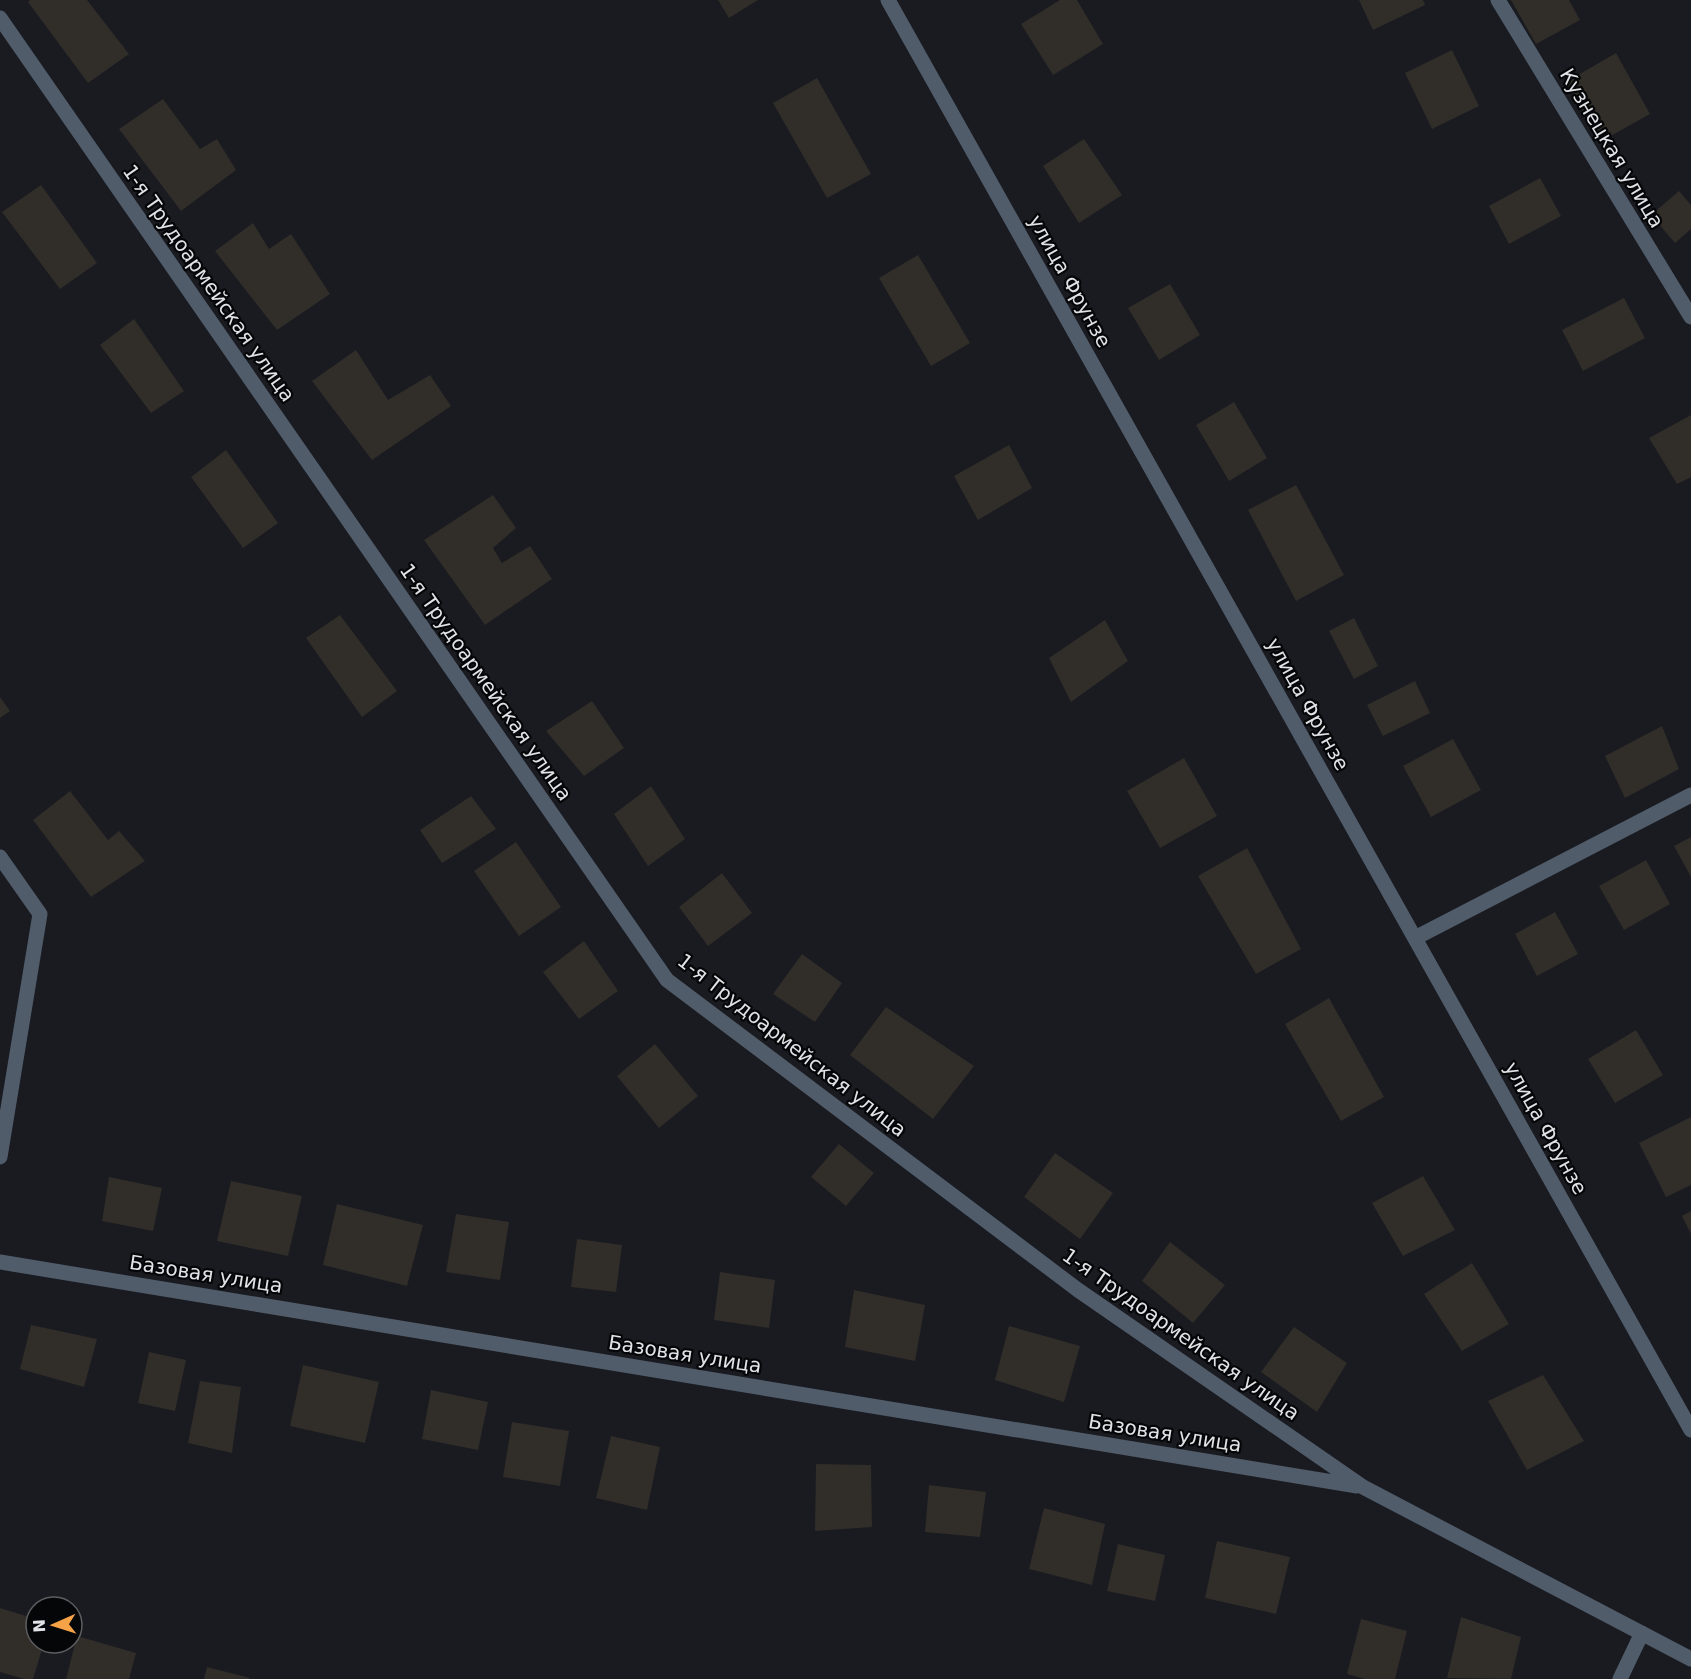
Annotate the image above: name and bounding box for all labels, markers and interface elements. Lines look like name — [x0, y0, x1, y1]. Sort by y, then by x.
street label: Кузнецкая улица — [1555, 64, 1669, 232]
street label: 1-я Трудоармейская улица — [118, 160, 300, 406]
street label: улица Фрунзе — [1024, 211, 1116, 351]
street label: 1-я Трудоармейская улица — [395, 559, 577, 805]
street label: улица Фрунзе — [1262, 634, 1354, 774]
street label: 1-я Трудоармейская улица — [673, 948, 911, 1142]
street label: улица Фрунзе — [1500, 1058, 1592, 1198]
street label: 1-я Трудоармейская улица — [1058, 1243, 1304, 1425]
street label: Базовая улица — [128, 1250, 284, 1298]
street label: Базовая улица — [607, 1330, 763, 1378]
street label: Базовая улица — [1087, 1409, 1243, 1457]
north arrow — [24, 1595, 84, 1655]
text: N — [30, 1619, 49, 1633]

